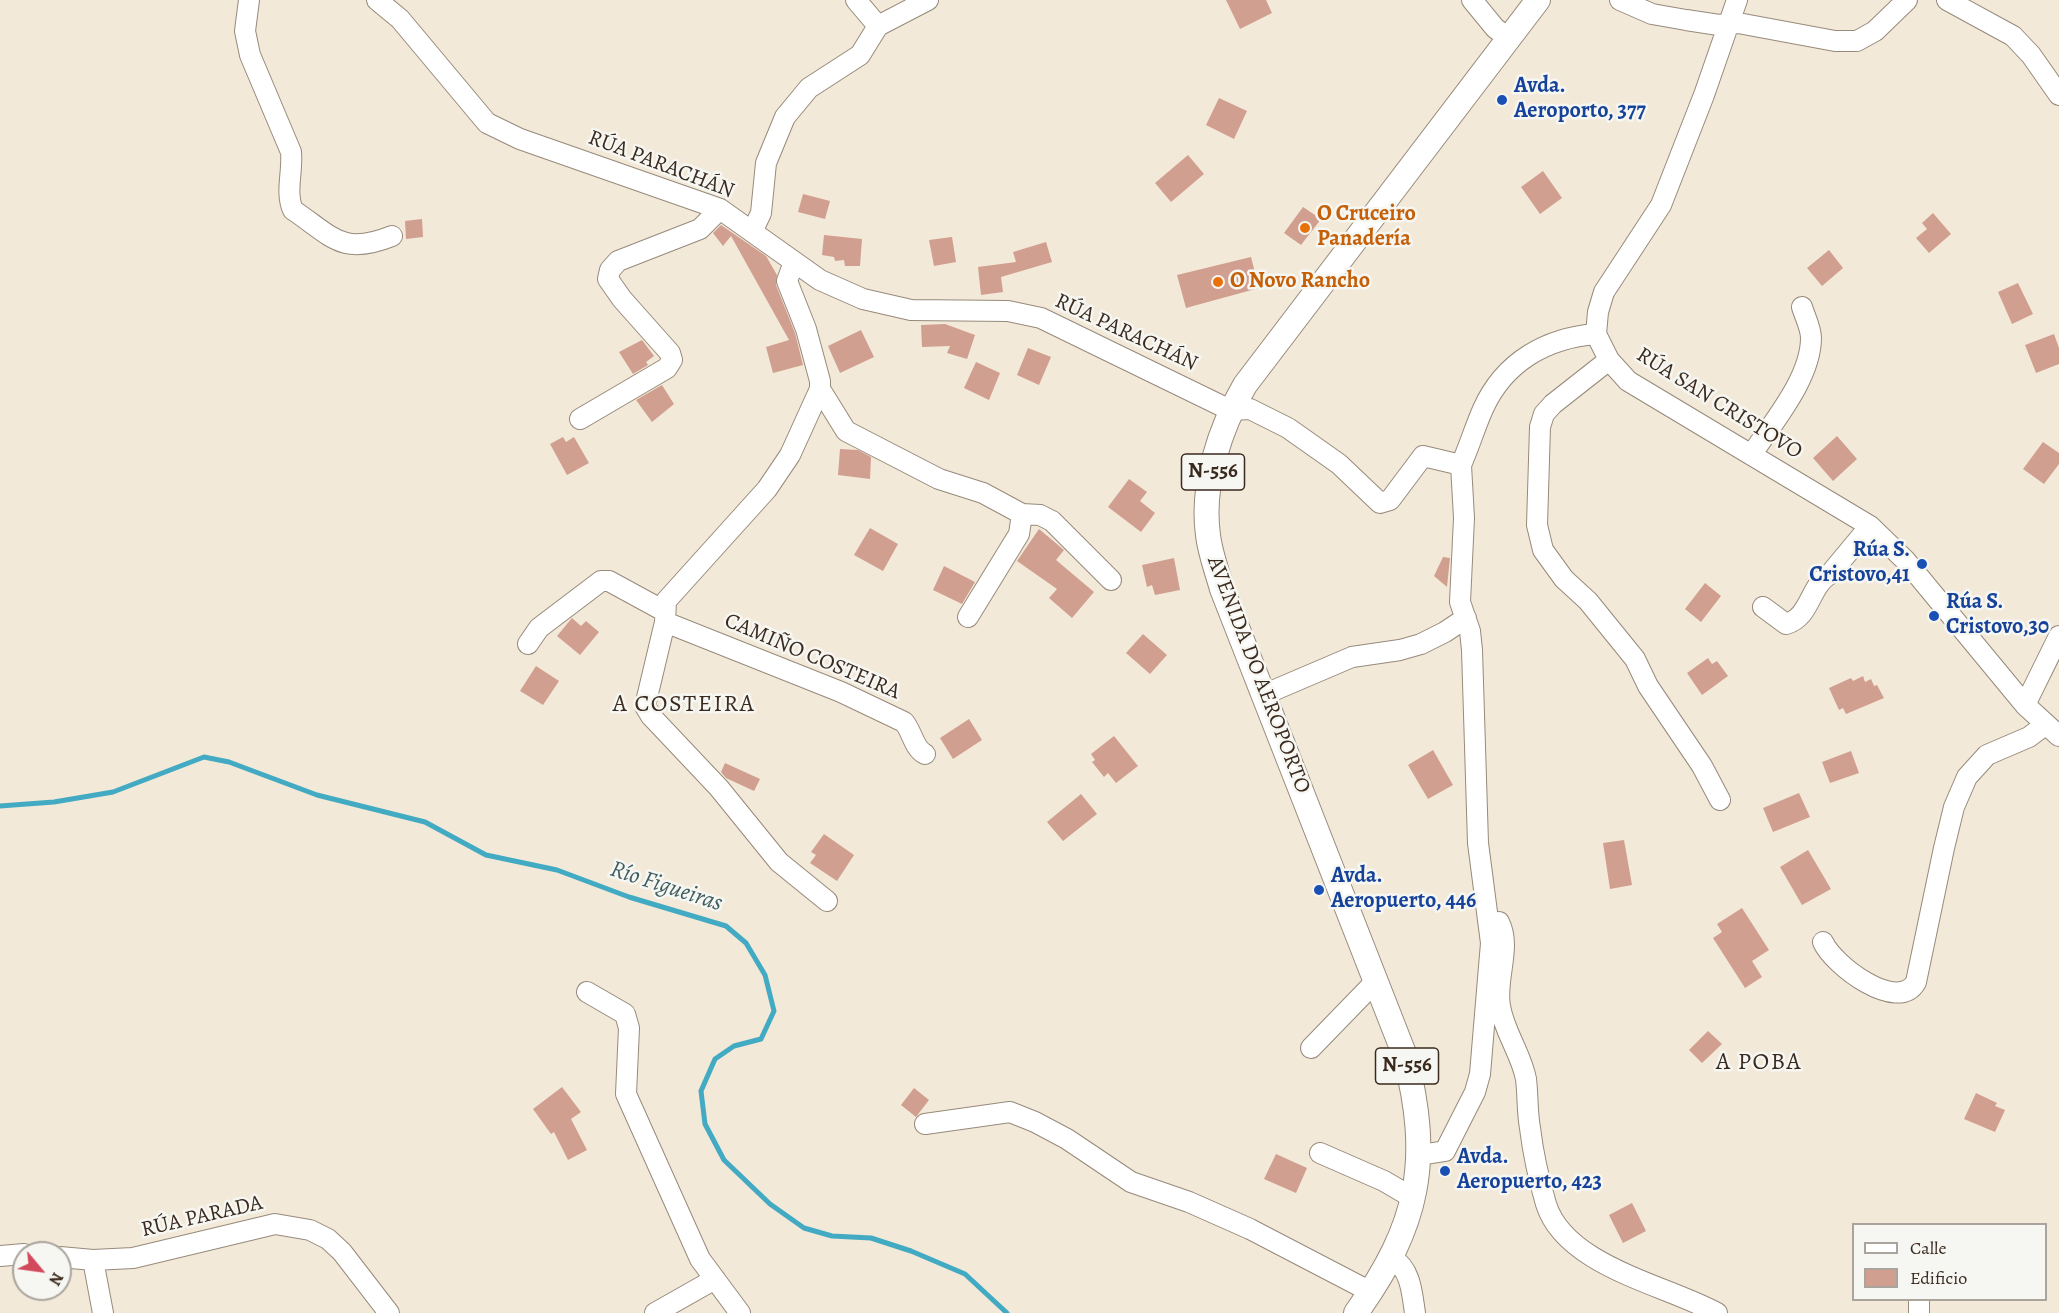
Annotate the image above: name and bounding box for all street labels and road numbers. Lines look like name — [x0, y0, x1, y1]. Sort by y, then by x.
street label: RÚA PARACHÁN — [584, 125, 738, 205]
street label: RÚA PARACHÁN — [1051, 288, 1201, 378]
street label: RÚA SAN CRISTOVO — [1631, 342, 1807, 466]
road number: N-556 — [1182, 454, 1244, 490]
street label: AVENIDA DO AEROPORTO — [1201, 553, 1315, 797]
street label: CAMIÑO COSTEIRA — [720, 608, 904, 706]
road number: N-556 — [1376, 1048, 1438, 1084]
street label: RÚA PARADA — [139, 1190, 265, 1244]

